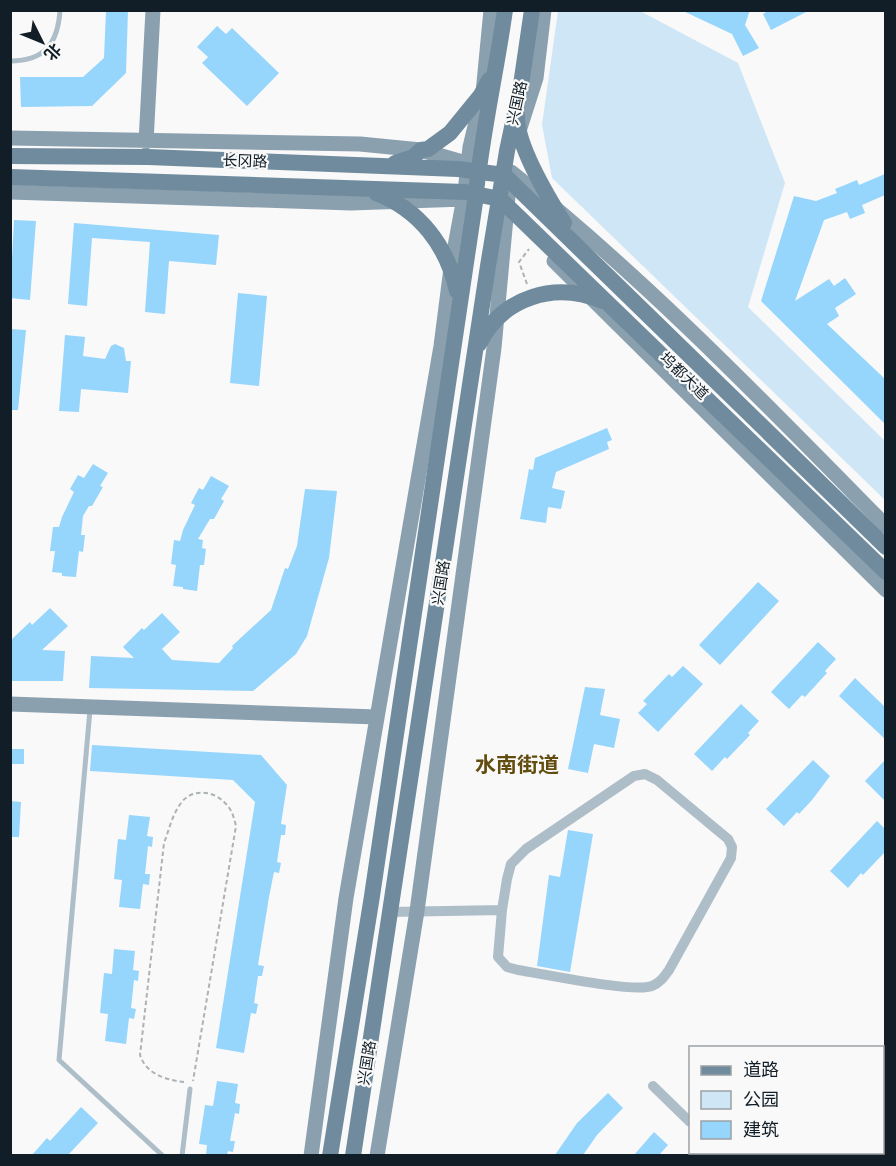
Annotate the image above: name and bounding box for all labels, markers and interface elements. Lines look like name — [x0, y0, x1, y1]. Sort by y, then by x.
north arrow — [12, 12, 72, 72]
text: 北 — [39, 39, 66, 65]
street label: 兴国路 — [503, 79, 531, 127]
street label: 长冈路 — [222, 150, 268, 172]
street label: 坞都大道 — [655, 348, 713, 404]
street label: 兴国路 — [428, 559, 454, 607]
district label: 水南街道 — [475, 751, 559, 779]
street label: 兴国路 — [354, 1039, 380, 1087]
legend — [689, 1046, 884, 1154]
text: 道路 — [743, 1058, 779, 1082]
text: 公园 — [743, 1088, 779, 1112]
text: 建筑 — [743, 1118, 779, 1142]

